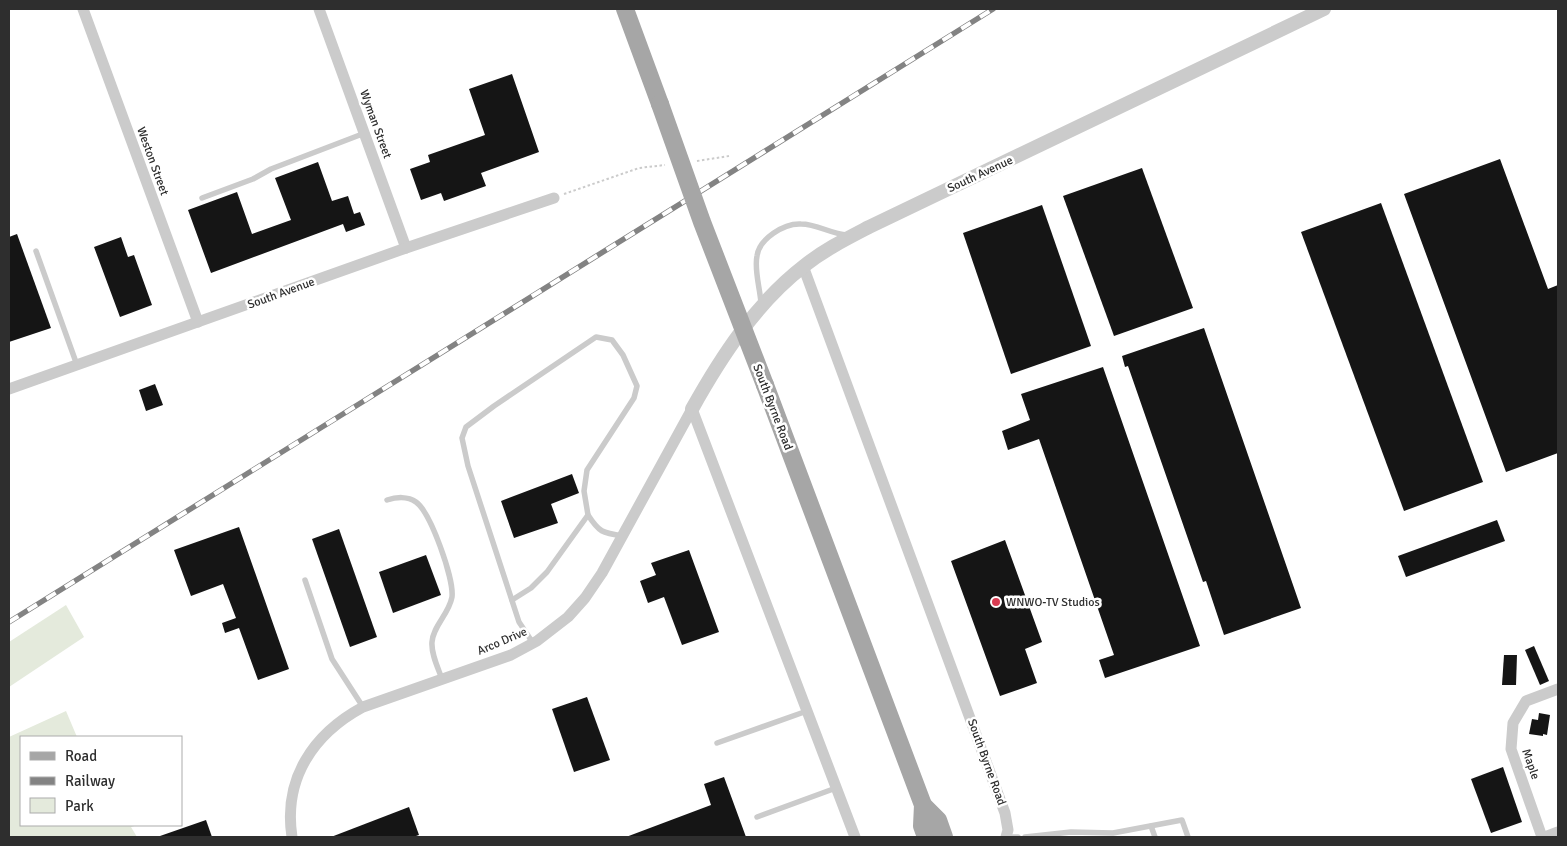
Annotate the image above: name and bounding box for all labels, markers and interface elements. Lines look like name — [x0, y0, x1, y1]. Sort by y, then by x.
street label: Wyman Street — [356, 88, 395, 161]
street label: Weston Street — [133, 125, 172, 197]
street label: South Avenue — [945, 153, 1015, 196]
street label: South Avenue — [246, 274, 317, 313]
street label: South Byrne Road — [749, 362, 796, 452]
place label: WNWO-TV Studios — [1006, 595, 1100, 610]
marker: WNWO-TV Studios — [990, 596, 1002, 608]
street label: Arco Drive — [475, 624, 529, 659]
street label: South Byrne Road — [964, 717, 1009, 807]
legend — [20, 736, 182, 826]
text: Road — [65, 747, 97, 765]
street label: Maple — [1518, 747, 1543, 782]
text: Railway — [65, 772, 115, 790]
text: Park — [65, 797, 94, 815]

